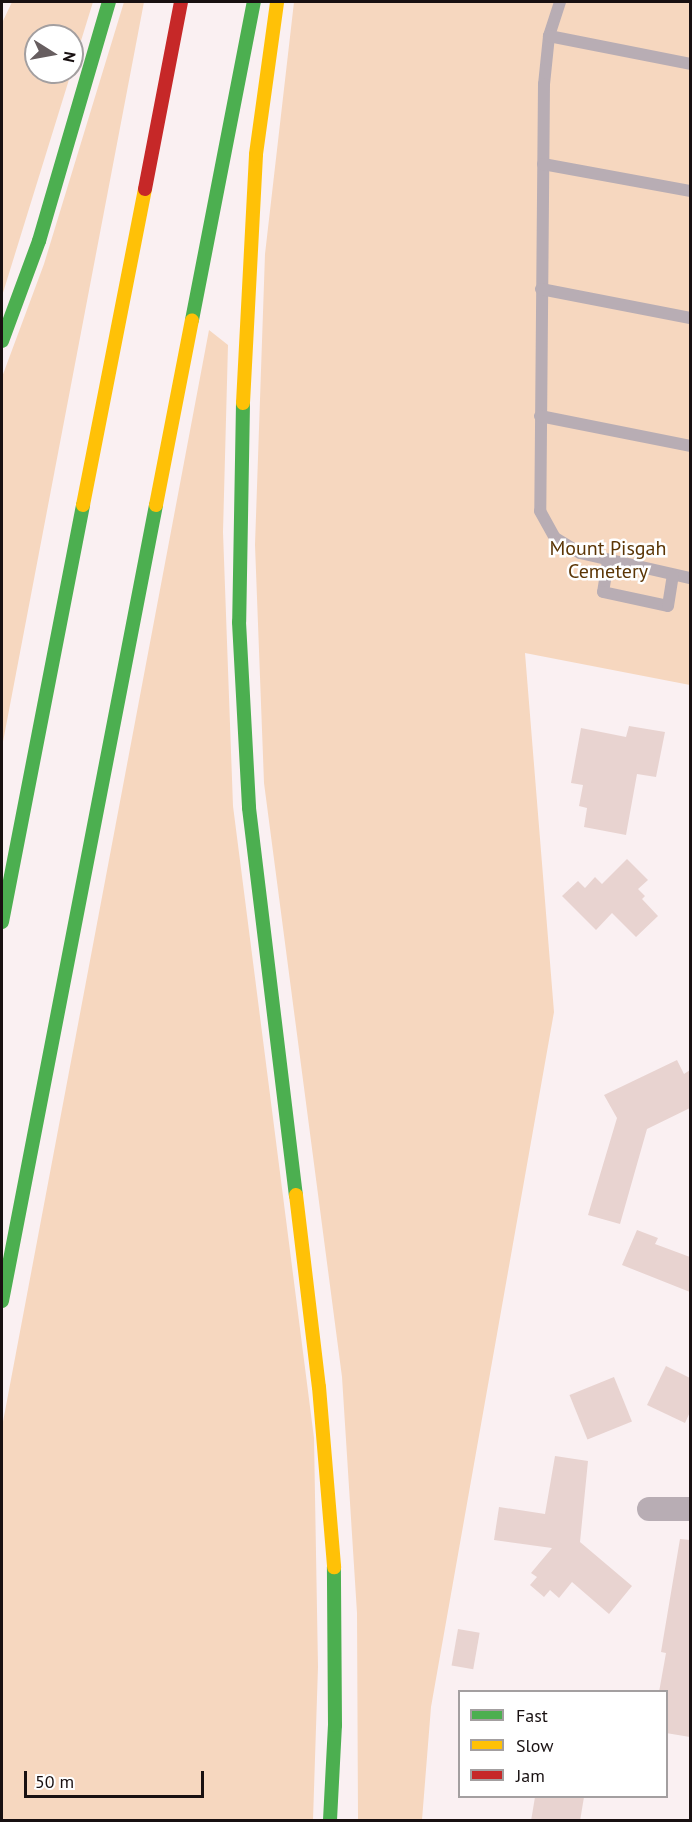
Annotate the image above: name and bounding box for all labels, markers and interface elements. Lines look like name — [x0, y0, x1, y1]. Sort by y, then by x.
north arrow — [24, 24, 84, 84]
text: N — [59, 50, 81, 64]
park label: Mount Pisgah Cemetery — [550, 537, 666, 584]
legend — [458, 1690, 668, 1798]
text: Fast — [516, 1704, 548, 1727]
text: Slow — [516, 1734, 554, 1757]
scale bar — [27, 1759, 207, 1797]
text: Jam — [516, 1764, 545, 1787]
text: 50 m — [35, 1770, 74, 1793]

